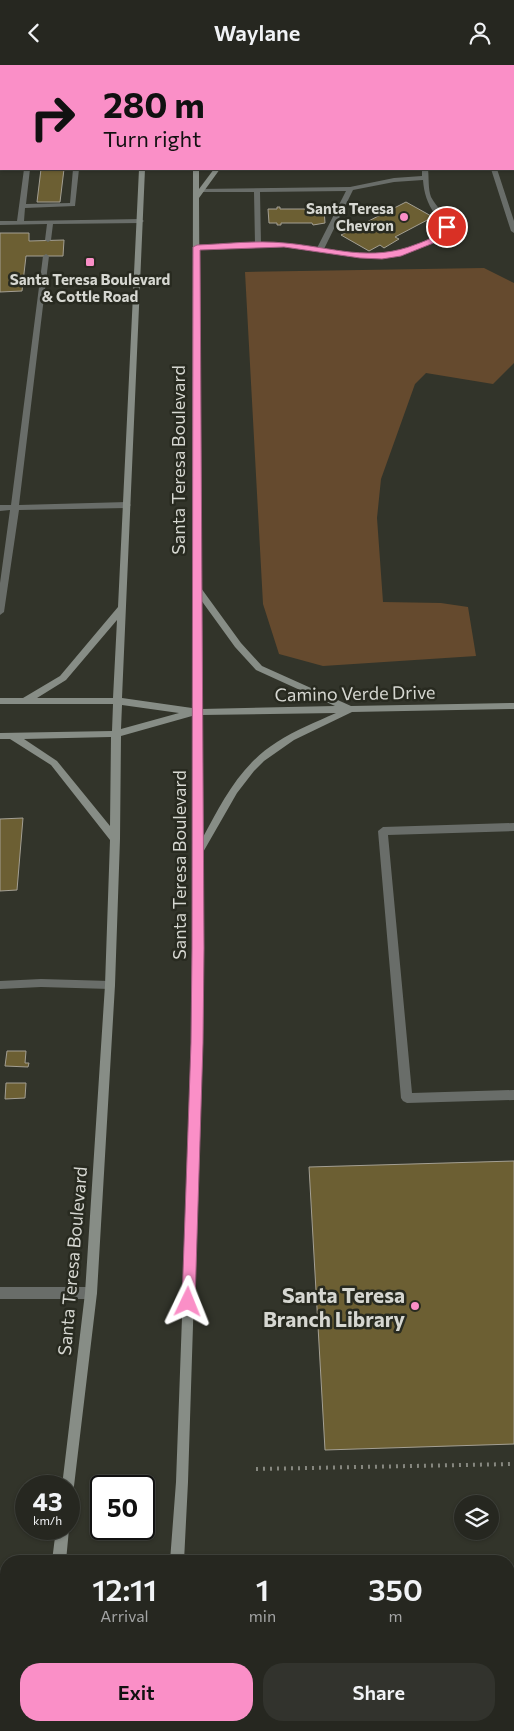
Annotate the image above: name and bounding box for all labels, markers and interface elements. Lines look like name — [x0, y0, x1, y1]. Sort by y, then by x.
icon: back — [20, 19, 48, 47]
text: Waylane — [214, 19, 300, 46]
icon: person — [466, 19, 494, 47]
text: 280 m — [103, 82, 205, 125]
icon: right — [20, 85, 85, 150]
text: Turn right — [103, 125, 201, 152]
place label: Santa Teresa Chevron — [306, 199, 394, 234]
pin — [426, 206, 468, 248]
marker: Santa Teresa Chevron — [398, 211, 410, 223]
icon: arrive — [433, 213, 461, 241]
marker: Santa Teresa Boulevard & Cottle Road — [84, 256, 96, 268]
place label: Santa Teresa Boulevard & Cottle Road — [10, 270, 170, 305]
street label: Santa Teresa Boulevard — [167, 365, 189, 555]
street label: Camino Verde Drive — [274, 681, 436, 705]
street label: Santa Teresa Boulevard — [168, 770, 190, 960]
street label: Santa Teresa Boulevard — [53, 1166, 91, 1356]
position arrow — [161, 1275, 213, 1327]
place label: Santa Teresa Branch Library — [263, 1282, 405, 1331]
marker: Santa Teresa Branch Library — [409, 1300, 421, 1312]
speed limit sign: 50 — [90, 1475, 155, 1540]
text: 43 — [33, 1486, 62, 1516]
map controls — [454, 1495, 499, 1540]
button: layers — [454, 1495, 499, 1540]
text: km/h — [33, 1513, 62, 1527]
text: 12:11 — [92, 1570, 157, 1607]
text: 1 — [256, 1570, 269, 1607]
text: 350 — [368, 1570, 423, 1607]
text: Arrival — [100, 1606, 149, 1625]
text: min — [249, 1606, 276, 1625]
text: m — [389, 1606, 403, 1625]
button: Exit — [20, 1663, 253, 1721]
button: Share — [263, 1663, 495, 1721]

